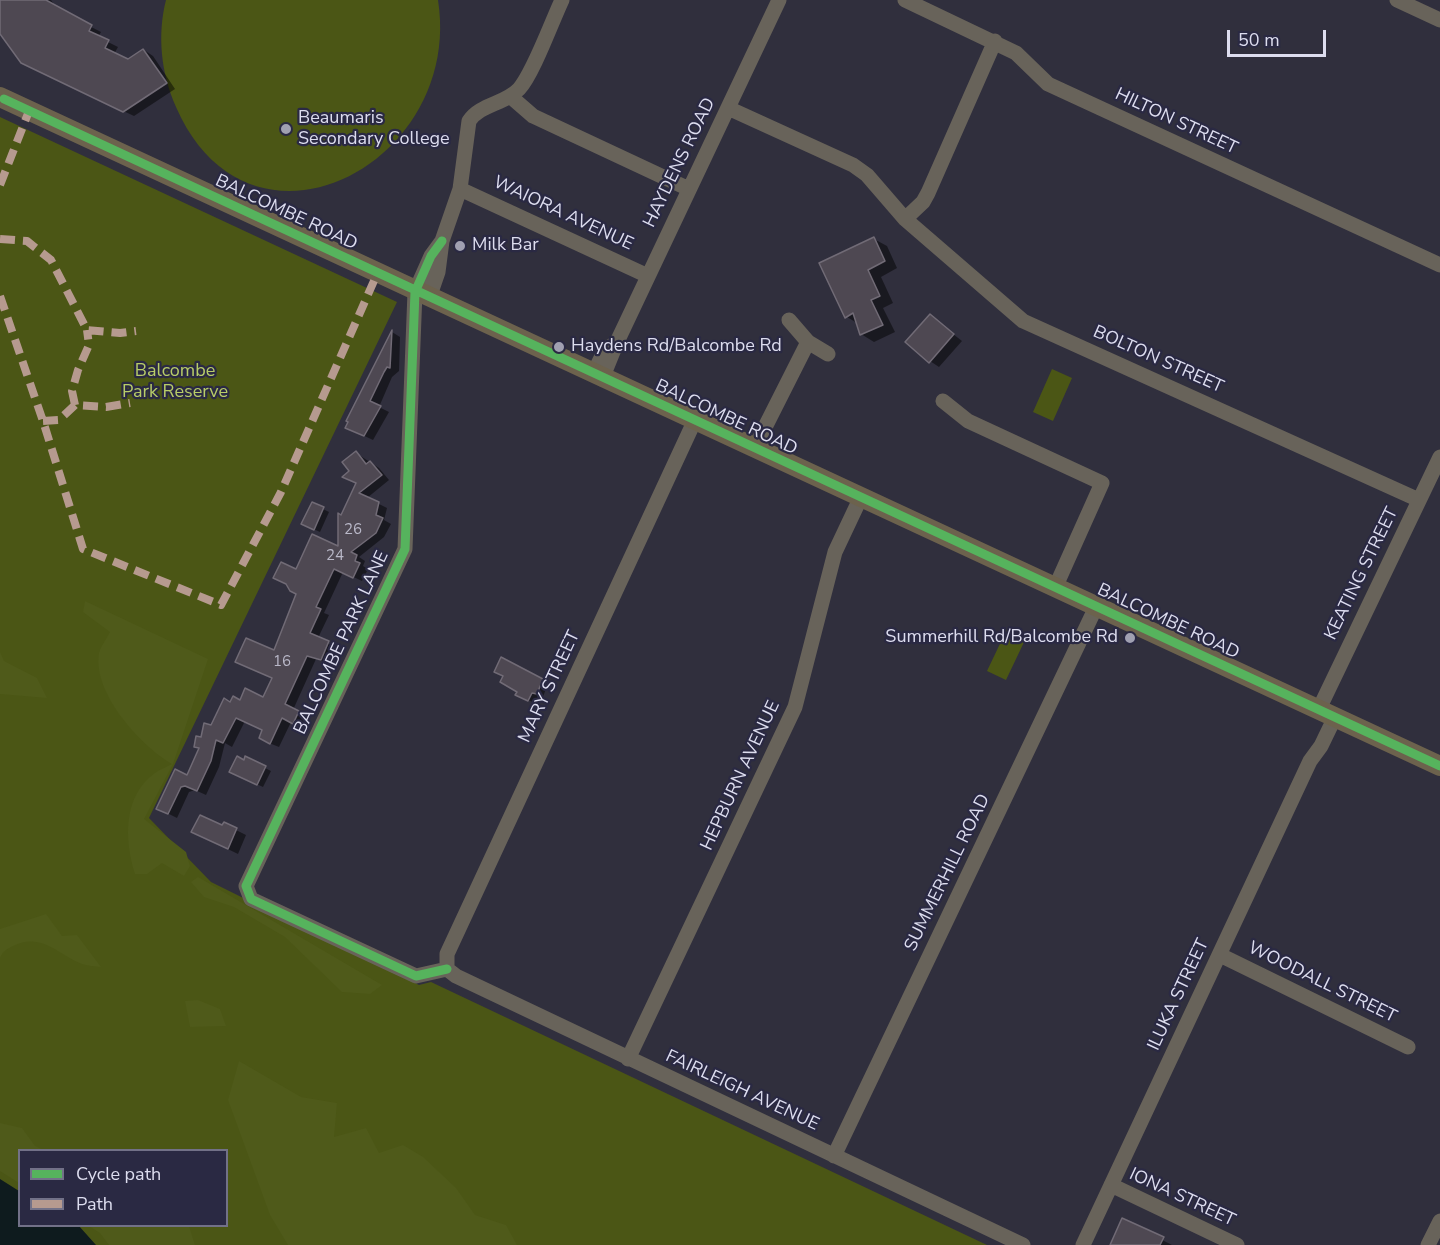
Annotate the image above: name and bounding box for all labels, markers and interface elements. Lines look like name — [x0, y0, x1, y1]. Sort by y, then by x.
scale bar — [1230, 18, 1329, 56]
text: 50 m — [1238, 28, 1280, 52]
street label: HILTON STREET — [1111, 84, 1241, 160]
street label: HAYDENS ROAD — [639, 95, 721, 231]
place label: Beaumaris Secondary College — [298, 108, 450, 150]
marker: Beaumaris Secondary College — [279, 122, 293, 136]
street label: BALCOMBE ROAD — [211, 171, 361, 255]
street label: WAIORA AVENUE — [490, 172, 636, 256]
place label: Milk Bar — [472, 235, 539, 257]
marker: Milk Bar — [453, 239, 467, 253]
street label: BOLTON STREET — [1089, 322, 1227, 398]
place label: Haydens Rd/Balcombe Rd — [571, 336, 782, 358]
marker: Haydens Rd/Balcombe Rd — [552, 340, 566, 354]
park label: Balcombe Park Reserve — [122, 361, 228, 404]
street label: BALCOMBE ROAD — [651, 376, 801, 460]
street label: KEATING STREET — [1321, 504, 1403, 644]
house number: 26 — [344, 521, 362, 539]
house number: 24 — [326, 547, 344, 565]
street label: BALCOMBE PARK LANE — [290, 548, 394, 738]
street label: BALCOMBE ROAD — [1093, 580, 1243, 664]
place label: Summerhill Rd/Balcombe Rd — [885, 627, 1118, 649]
street label: MARY STREET — [515, 628, 585, 746]
marker: Summerhill Rd/Balcombe Rd — [1123, 631, 1137, 645]
house number: 16 — [273, 653, 291, 671]
street label: HEPBURN AVENUE — [697, 698, 785, 854]
street label: SUMMERHILL ROAD — [901, 791, 995, 955]
street label: ILUKA STREET — [1144, 936, 1214, 1054]
street label: WOODALL STREET — [1244, 938, 1400, 1028]
street label: FAIRLEIGH AVENUE — [662, 1046, 822, 1136]
legend — [18, 1149, 228, 1227]
text: Cycle path — [76, 1162, 161, 1186]
street label: IONA STREET — [1125, 1164, 1239, 1232]
text: Path — [76, 1192, 113, 1216]

